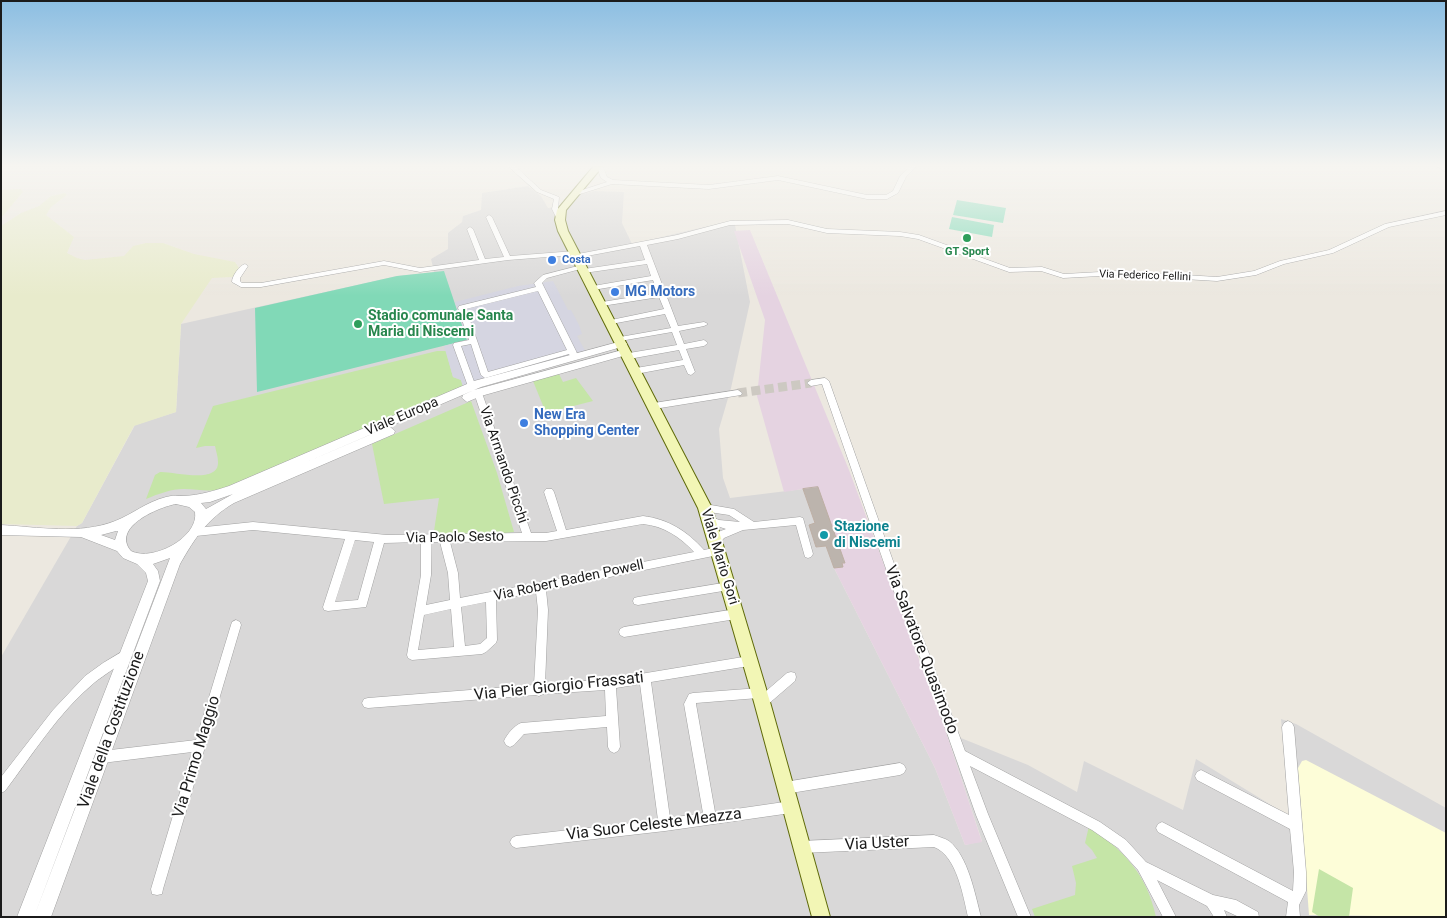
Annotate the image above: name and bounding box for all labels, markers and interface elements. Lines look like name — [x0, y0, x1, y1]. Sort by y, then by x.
marker: GT Sport — [961, 232, 973, 244]
place label: GT Sport — [945, 245, 989, 259]
place label: Costa — [562, 253, 591, 267]
marker: Costa — [546, 254, 558, 266]
street label: Via Federico Fellini — [1099, 268, 1191, 284]
place label: MG Motors — [625, 284, 695, 300]
marker: MG Motors — [609, 286, 621, 298]
place label: Stadio comunale Santa Maria di Niscemi — [368, 308, 513, 341]
marker: Stadio comunale Santa Maria di Niscemi — [352, 318, 364, 330]
street label: Viale Europa — [363, 394, 441, 440]
street label: Via Armando Picchi — [475, 404, 531, 526]
place label: New Era Shopping Center — [534, 407, 639, 440]
marker: New Era Shopping Center — [518, 417, 530, 429]
street label: Viale Mario Gori — [696, 507, 742, 607]
place label: Stazione di Niscemi — [834, 519, 901, 552]
street label: Via Paolo Sesto — [406, 529, 504, 547]
marker: Stazione di Niscemi — [818, 529, 830, 541]
street label: Via Robert Baden Powell — [493, 557, 645, 605]
street label: Via Salvatore Quasimodo — [880, 563, 962, 737]
street label: Viale della Costituzione — [75, 649, 149, 811]
street label: Via Pier Giorgio Frassati — [473, 669, 645, 705]
street label: Via Primo Maggio — [169, 693, 225, 821]
street label: Via Suor Celeste Meazza — [565, 805, 743, 845]
street label: Via Uster — [844, 833, 910, 855]

